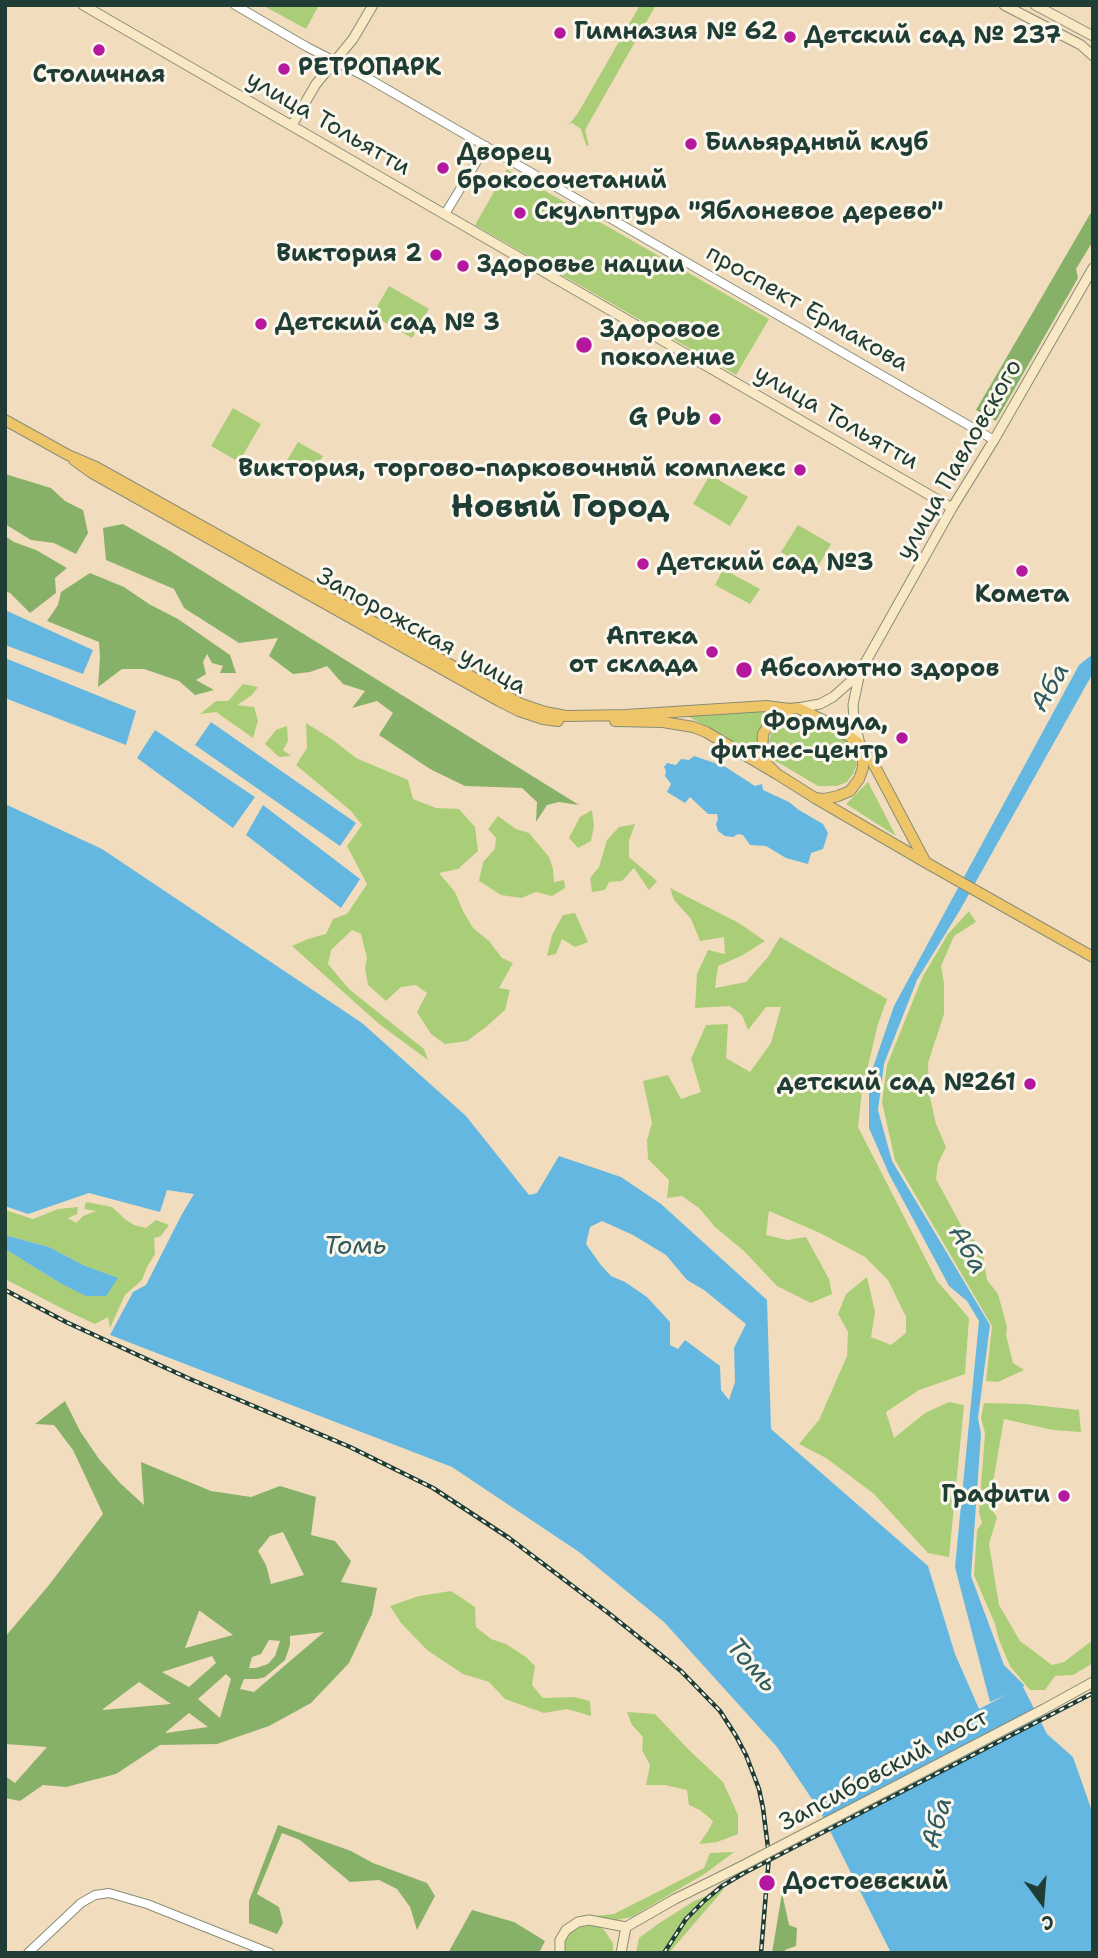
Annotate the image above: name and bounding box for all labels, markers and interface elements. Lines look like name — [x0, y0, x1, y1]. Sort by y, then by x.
place label: Гимназия № 62 — [574, 19, 778, 47]
place label: Детский сад № 237 — [804, 23, 1061, 51]
marker: Гимназия № 62 — [552, 25, 568, 41]
marker: Детский сад № 237 — [782, 29, 798, 45]
marker: Столичная — [91, 42, 107, 58]
place label: РЕТРОПАРК — [298, 55, 441, 83]
marker: РЕТРОПАРК — [276, 61, 292, 77]
place label: Столичная — [33, 62, 165, 90]
street label: улица Тольятти — [241, 65, 415, 183]
place label: Бильярдный клуб — [705, 130, 928, 158]
marker: Бильярдный клуб — [683, 136, 699, 152]
place label: Дворец брокосочетаний — [457, 140, 667, 196]
marker: Дворец брокосочетаний — [435, 160, 451, 176]
place label: Скульптура "Яблоневое дерево" — [534, 199, 943, 227]
marker: Скульптура "Яблоневое дерево" — [512, 205, 528, 221]
street label: проспект Ермакова — [700, 239, 914, 379]
place label: Виктория 2 — [276, 241, 422, 269]
marker: Виктория 2 — [428, 247, 444, 263]
place label: Здоровье нации — [477, 252, 685, 280]
marker: Здоровье нации — [455, 258, 471, 274]
place label: Детский сад № 3 — [275, 310, 500, 338]
marker: Детский сад № 3 — [253, 316, 269, 332]
place label: Здоровое поколение — [600, 317, 736, 373]
marker: Здоровое поколение — [574, 335, 594, 355]
street label: улица Павловского — [891, 355, 1029, 565]
street label: улица Тольятти — [749, 359, 923, 477]
place label: G Pub — [629, 405, 701, 433]
marker: G Pub — [707, 411, 723, 427]
place label: Виктория, торгово-парковочный комплекс — [238, 456, 786, 484]
marker: Виктория, торгово-парковочный комплекс — [792, 462, 808, 478]
district label: Новый Город — [451, 490, 669, 528]
place label: Детский сад №3 — [657, 550, 874, 578]
marker: Детский сад №3 — [635, 556, 651, 572]
street label: Запорожская улица — [311, 562, 531, 702]
marker: Комета — [1014, 563, 1030, 579]
place label: Комета — [975, 582, 1069, 610]
place label: Аптека от склада — [569, 624, 698, 680]
marker: Аптека от склада — [704, 644, 720, 660]
place label: Абсолютно здоров — [760, 656, 999, 684]
water label: Аба — [1025, 658, 1077, 718]
marker: Абсолютно здоров — [734, 660, 754, 680]
place label: Формула, фитнес-центр — [711, 710, 888, 766]
marker: Формула, фитнес-центр — [894, 730, 910, 746]
place label: детский сад №261 — [777, 1070, 1016, 1098]
marker: детский сад №261 — [1022, 1076, 1038, 1092]
water label: Аба — [941, 1220, 993, 1280]
water label: Томь — [324, 1231, 386, 1263]
place label: Графити — [941, 1482, 1050, 1510]
marker: Графити — [1056, 1488, 1072, 1504]
water label: Томь — [719, 1632, 783, 1700]
street label: Запсибовский мост — [775, 1704, 993, 1838]
water label: Аба — [916, 1794, 960, 1852]
north arrow — [1007, 1867, 1077, 1937]
place label: Достоевский — [783, 1869, 948, 1897]
marker: Достоевский — [757, 1873, 777, 1893]
text: С — [1039, 1909, 1057, 1936]

